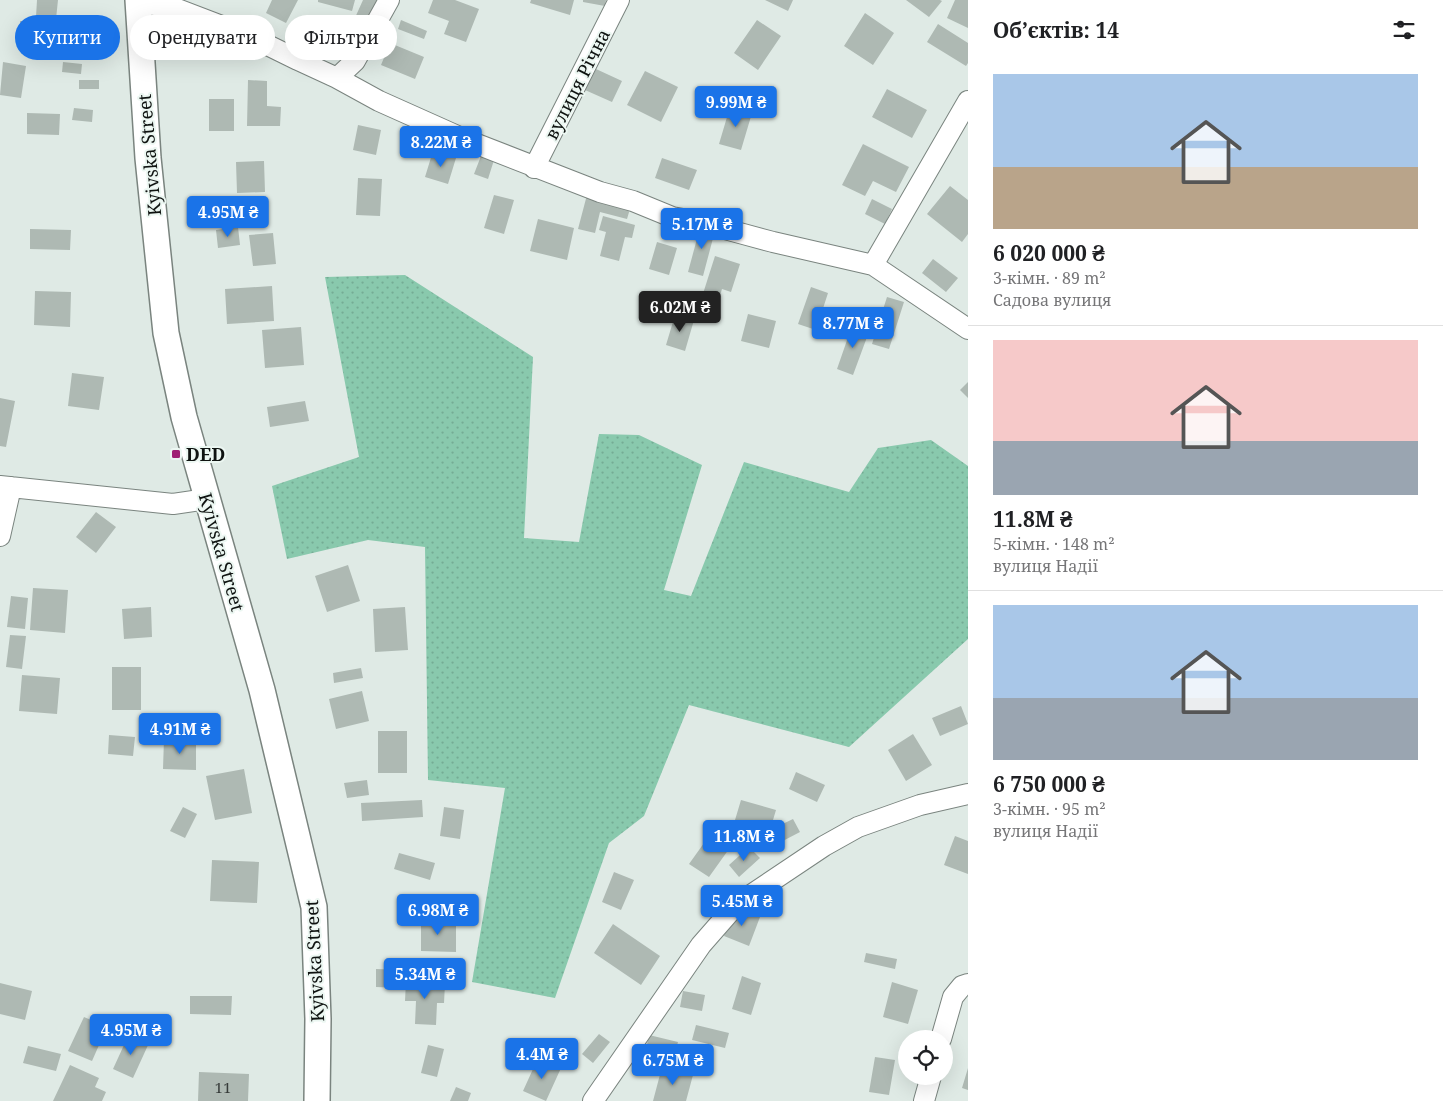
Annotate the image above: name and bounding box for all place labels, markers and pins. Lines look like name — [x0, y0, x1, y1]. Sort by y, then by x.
pin: 9.99M ₴ — [690, 86, 782, 128]
pin: 8.22M ₴ — [395, 126, 487, 168]
pin: 4.95M ₴ — [182, 196, 274, 238]
pin: 5.17M ₴ — [656, 208, 748, 250]
pin: 6.02M ₴ — [634, 290, 726, 333]
pin: 8.77M ₴ — [807, 306, 899, 349]
place label: DED — [186, 442, 225, 466]
marker: DED — [170, 448, 182, 460]
pin: 4.91M ₴ — [134, 712, 226, 755]
pin: 11.8M ₴ — [698, 820, 790, 862]
pin: 5.45M ₴ — [696, 884, 788, 927]
pin: 6.98M ₴ — [392, 894, 484, 936]
pin: 5.34M ₴ — [379, 958, 471, 1000]
pin: 4.95M ₴ — [85, 1014, 177, 1056]
pin: 4.4M ₴ — [501, 1038, 583, 1080]
pin: 6.75M ₴ — [627, 1044, 719, 1086]

